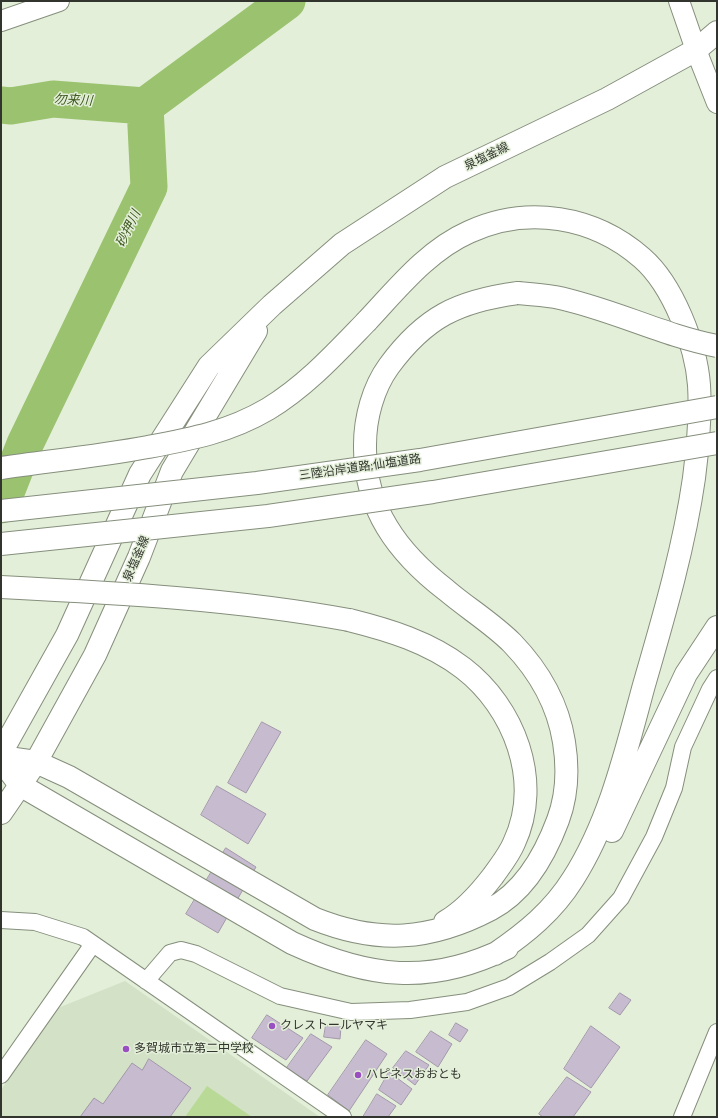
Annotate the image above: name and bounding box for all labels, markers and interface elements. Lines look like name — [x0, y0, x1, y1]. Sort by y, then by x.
water label: 勿来川 — [53, 92, 93, 110]
street label: 泉塩釜線 — [462, 140, 512, 174]
water label: 砂押川 — [113, 208, 145, 250]
street label: 三陸沿岸道路;仙塩道路 — [298, 452, 422, 484]
street label: 泉塩釜線 — [121, 534, 153, 584]
place label: クレストールヤマキ — [280, 1019, 388, 1033]
marker: クレストールヤマキ — [267, 1021, 277, 1031]
place label: 多賀城市立第二中学校 — [134, 1042, 254, 1056]
marker: 多賀城市立第二中学校 — [121, 1044, 131, 1054]
place label: ハピネスおおとも — [366, 1068, 462, 1082]
marker: ハピネスおおとも — [353, 1070, 363, 1080]

